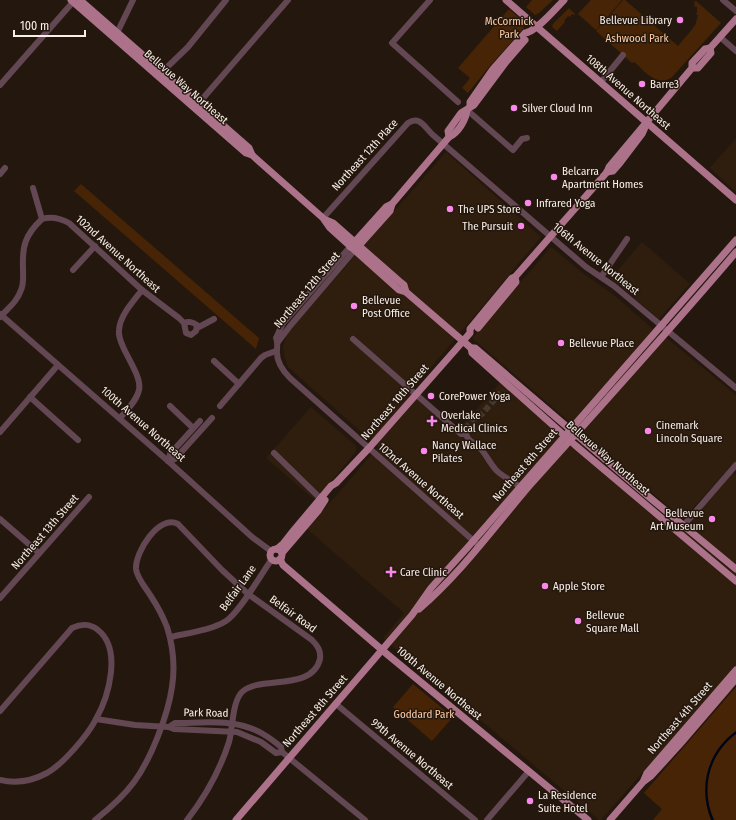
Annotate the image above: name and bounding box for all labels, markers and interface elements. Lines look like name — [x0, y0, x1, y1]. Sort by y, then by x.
scale bar — [14, 12, 85, 38]
place label: Bellevue Library — [600, 14, 672, 27]
park label: McCormick Park — [485, 15, 534, 41]
marker: Bellevue Library — [675, 15, 685, 25]
text: 100 m — [20, 19, 49, 33]
park label: Ashwood Park — [605, 32, 669, 45]
street label: Bellevue Way Northeast — [142, 47, 231, 127]
street label: 108th Avenue Northeast — [583, 52, 673, 133]
place label: Barre3 — [650, 78, 679, 91]
marker: Barre3 — [637, 79, 647, 89]
place label: Silver Cloud Inn — [522, 102, 593, 115]
marker: Silver Cloud Inn — [509, 103, 519, 113]
street label: Northeast 12th Place — [329, 116, 401, 194]
place label: Belcarra Apartment Homes — [562, 165, 644, 191]
marker: Belcarra Apartment Homes — [549, 172, 559, 182]
place label: Infrared Yoga — [536, 197, 595, 210]
marker: Infrared Yoga — [523, 198, 533, 208]
place label: The UPS Store — [458, 203, 521, 216]
marker: The UPS Store — [445, 204, 455, 214]
street label: 102nd Avenue Northeast — [73, 213, 163, 296]
place label: The Pursuit — [462, 220, 513, 233]
street label: 106th Avenue Northeast — [550, 220, 642, 298]
marker: The Pursuit — [516, 221, 526, 231]
street label: Northeast 12th Street — [271, 249, 343, 331]
place label: Bellevue Post Office — [362, 294, 410, 320]
marker: Bellevue Post Office — [349, 301, 359, 311]
place label: Bellevue Place — [569, 337, 634, 350]
marker: Bellevue Place — [556, 338, 566, 348]
street label: Northeast 10th Street — [359, 361, 432, 443]
street label: 100th Avenue Northeast — [98, 384, 188, 465]
place label: CorePower Yoga — [439, 390, 510, 403]
marker: CorePower Yoga — [426, 391, 436, 401]
place label: Overlake Medical Clinics — [441, 409, 508, 435]
marker: Overlake Medical Clinics — [426, 415, 438, 427]
street label: Bellevue Way Northeast — [564, 418, 653, 498]
place label: Cinemark Lincoln Square — [656, 419, 722, 445]
street label: Northeast 8th Street — [490, 426, 560, 504]
marker: Cinemark Lincoln Square — [643, 426, 653, 436]
place label: Nancy Wallace Pilates — [432, 439, 496, 465]
street label: 102nd Avenue Northeast — [375, 440, 467, 522]
marker: Nancy Wallace Pilates — [419, 446, 429, 456]
street label: Northeast 13th Street — [9, 491, 81, 572]
place label: Bellevue Art Museum — [650, 507, 704, 533]
marker: Bellevue Art Museum — [707, 514, 717, 524]
street label: Belfair Lane — [217, 563, 259, 613]
marker: Care Clinic — [385, 566, 397, 578]
place label: Care Clinic — [400, 566, 447, 579]
place label: Apple Store — [553, 580, 605, 593]
marker: Apple Store — [540, 581, 550, 591]
street label: Belfair Road — [267, 593, 319, 635]
place label: Bellevue Square Mall — [586, 609, 639, 635]
marker: Bellevue Square Mall — [573, 616, 583, 626]
street label: 100th Avenue Northeast — [393, 643, 485, 723]
street label: Northeast 8th Street — [280, 672, 350, 750]
street label: Northeast 4th Street — [645, 679, 715, 757]
street label: Park Road — [183, 706, 229, 720]
park label: Goddard Park — [394, 708, 455, 721]
street label: 99th Avenue Northeast — [368, 716, 456, 792]
place label: La Residence Suite Hotel — [538, 789, 597, 815]
marker: La Residence Suite Hotel — [525, 796, 535, 806]

